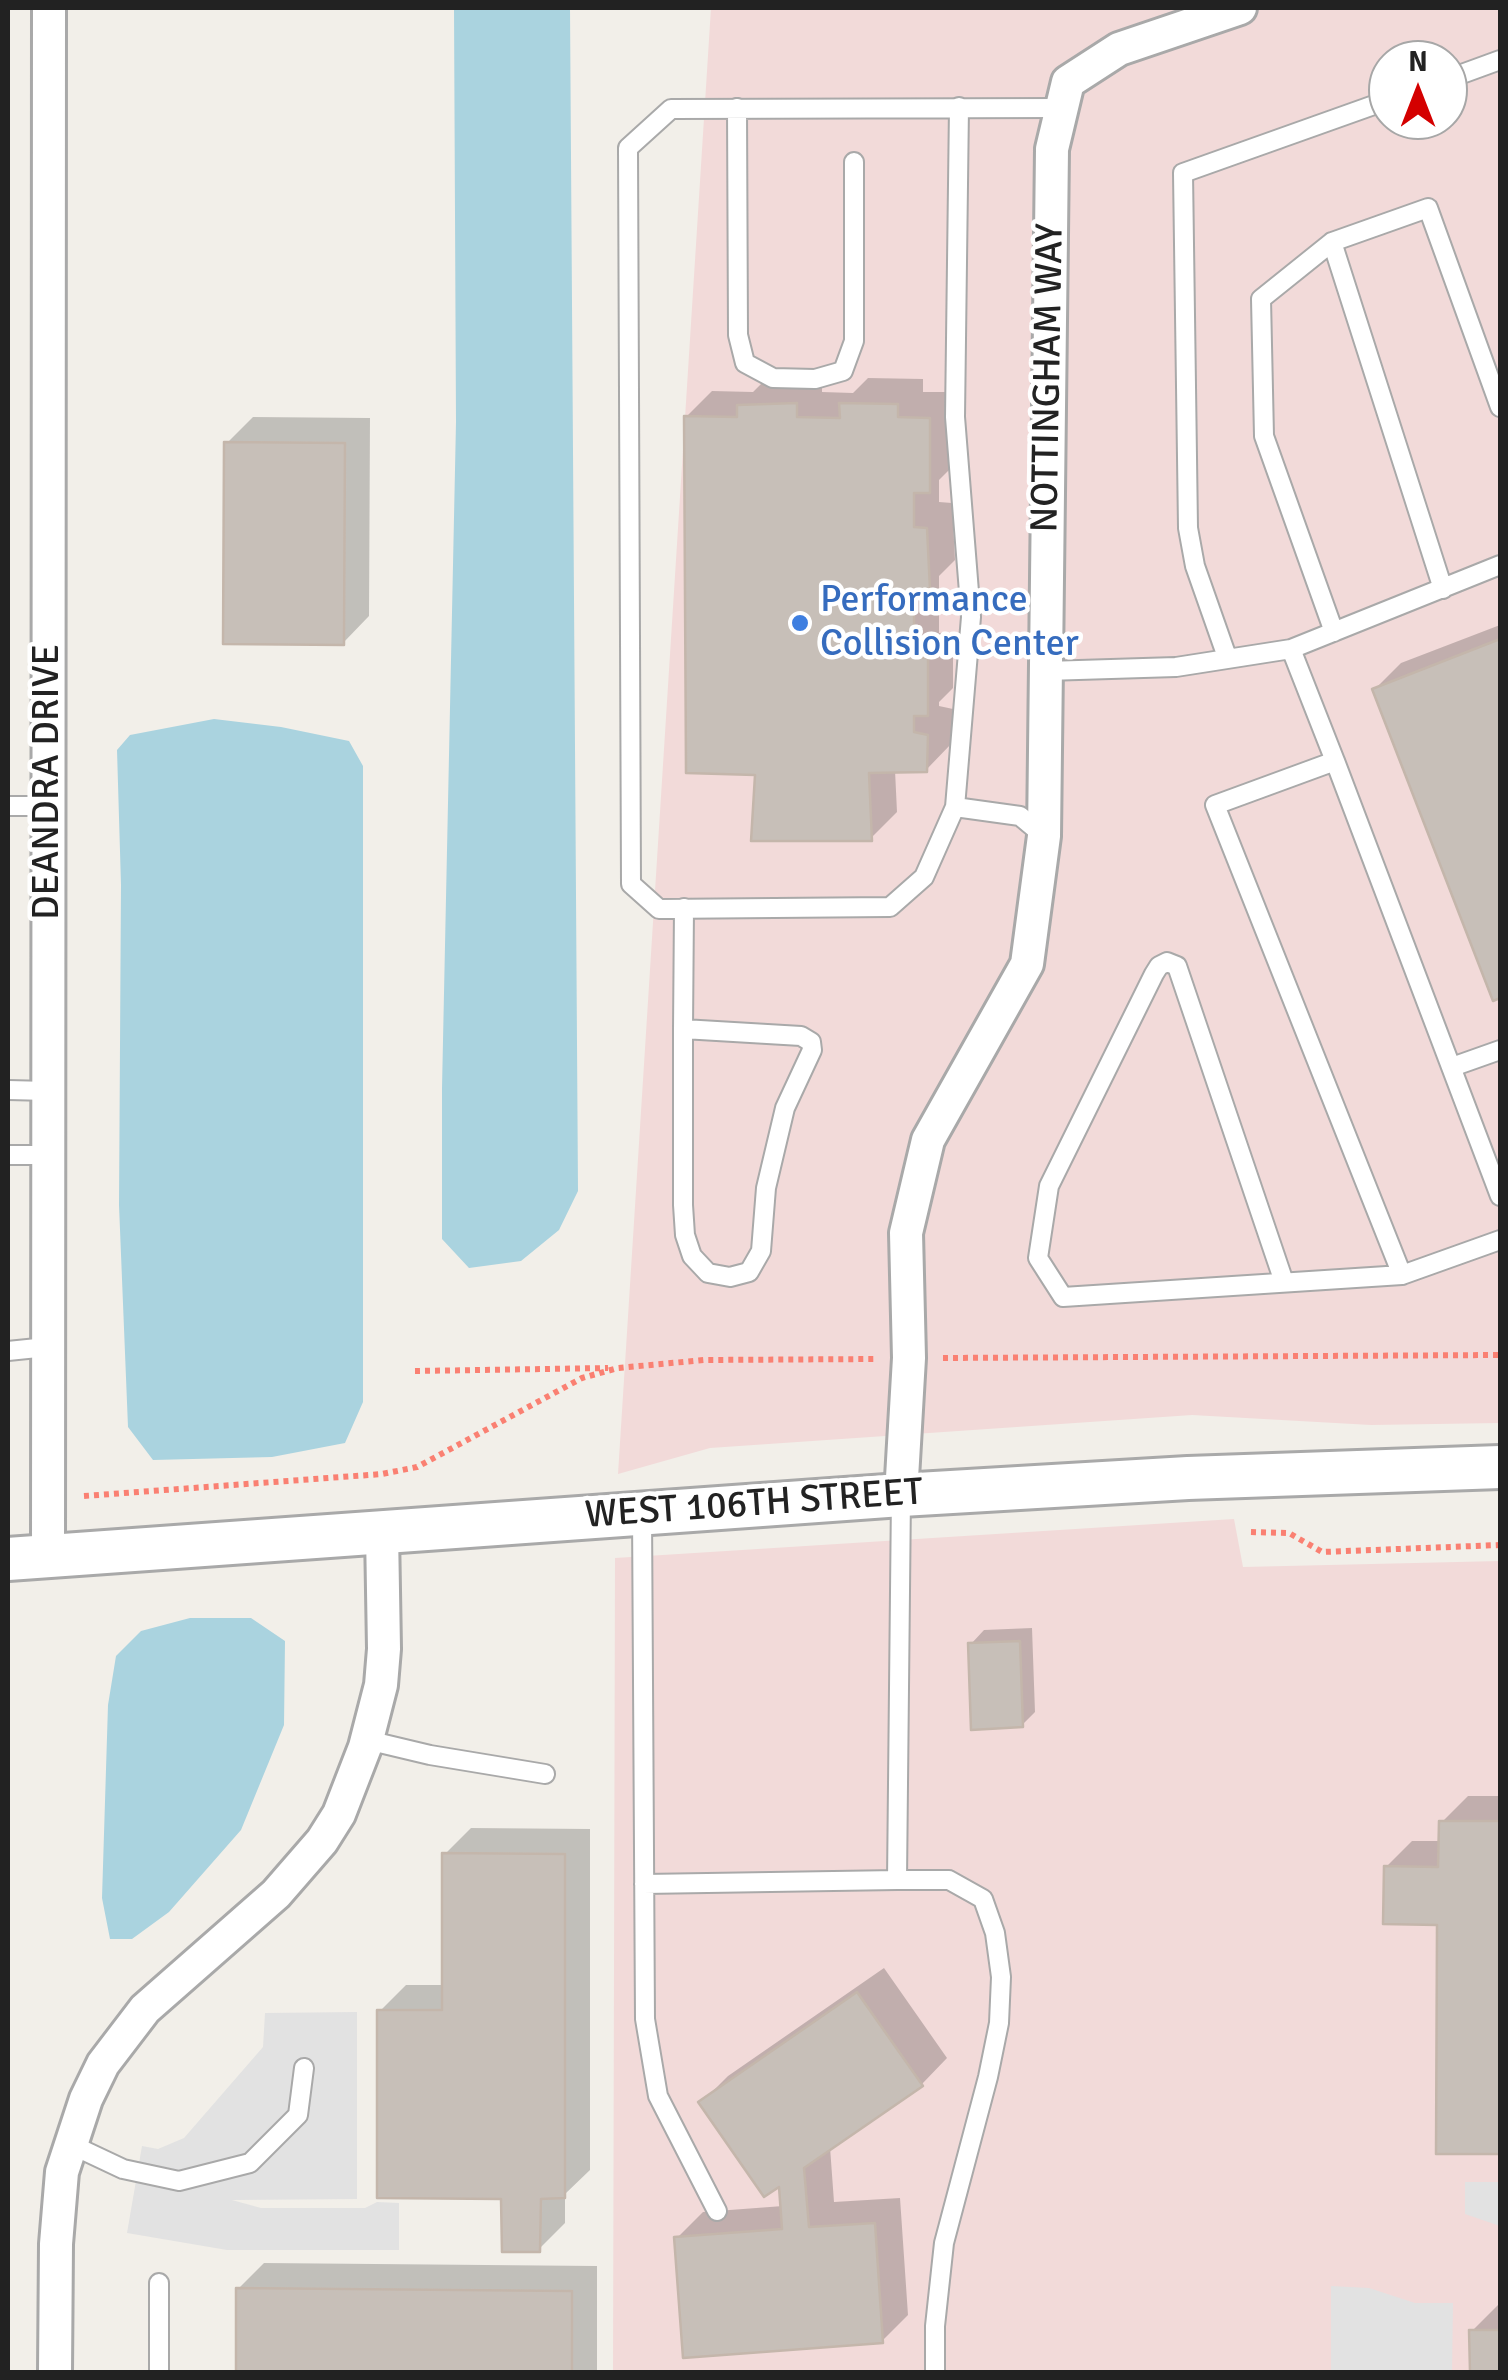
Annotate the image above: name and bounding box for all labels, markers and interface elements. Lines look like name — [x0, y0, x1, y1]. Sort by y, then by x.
north arrow — [1368, 40, 1468, 140]
text: N — [1408, 45, 1428, 79]
street label: NOTTINGHAM WAY — [1024, 223, 1074, 533]
place label: Performance Collision Center — [820, 578, 1079, 668]
marker: Performance Collision Center — [789, 612, 811, 634]
street label: DEANDRA DRIVE — [25, 644, 71, 920]
street label: WEST 106TH STREET — [584, 1470, 924, 1540]

